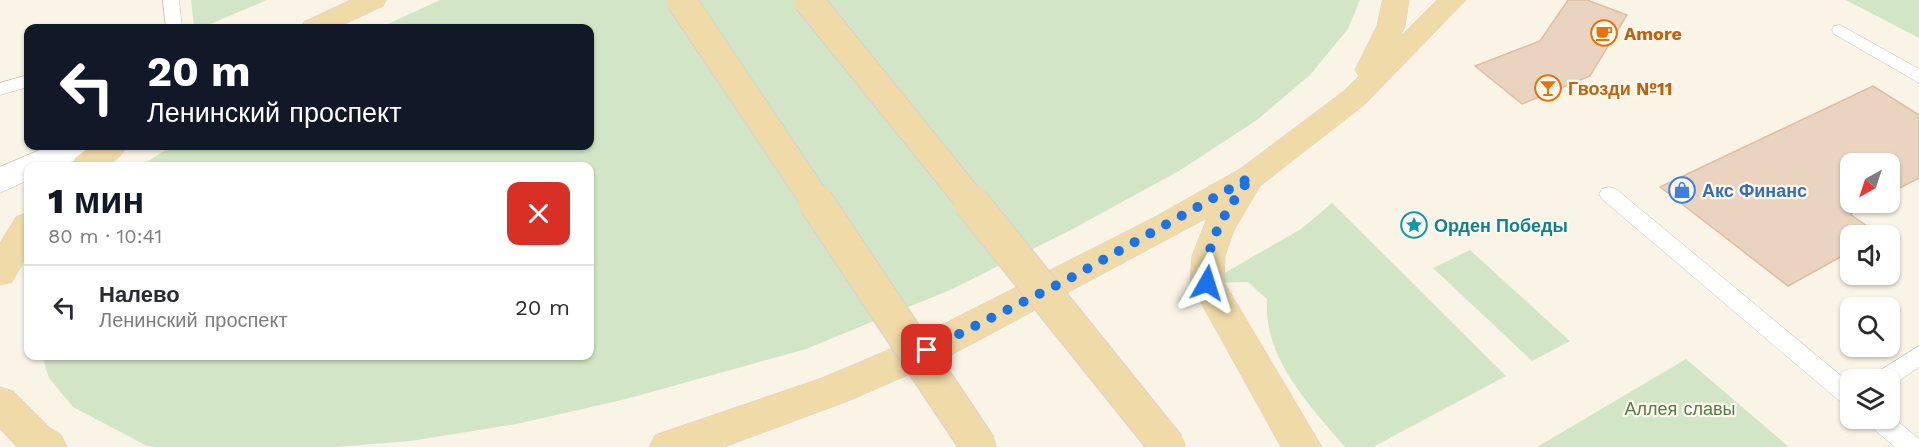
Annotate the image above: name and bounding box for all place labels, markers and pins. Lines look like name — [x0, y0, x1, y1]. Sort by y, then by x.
cafe icon: Amore — [1589, 18, 1619, 48]
place label: Amore — [1624, 23, 1682, 44]
bar icon: Гвозди №11 — [1533, 73, 1563, 103]
place label: Гвозди №11 — [1568, 78, 1672, 99]
shop icon: Акс Финанс — [1667, 175, 1697, 205]
place label: Акс Финанс — [1702, 180, 1807, 201]
place icon: Орден Победы — [1399, 210, 1429, 240]
place label: Орден Победы — [1434, 215, 1568, 236]
pin — [901, 324, 952, 375]

